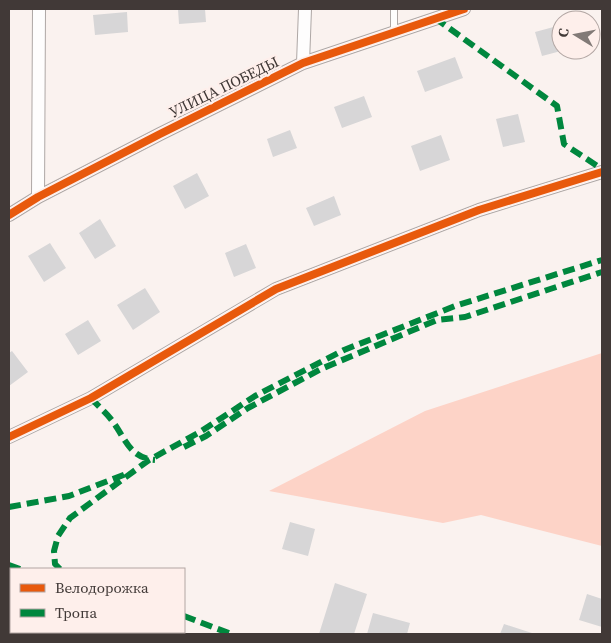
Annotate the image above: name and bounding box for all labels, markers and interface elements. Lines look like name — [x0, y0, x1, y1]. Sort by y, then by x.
north arrow — [551, 10, 601, 60]
text: С — [553, 26, 574, 39]
street label: УЛИЦА ПОБЕДЫ — [165, 51, 282, 122]
legend — [10, 568, 185, 633]
text: Велодорожка — [55, 577, 149, 598]
text: Тропа — [55, 602, 97, 623]

